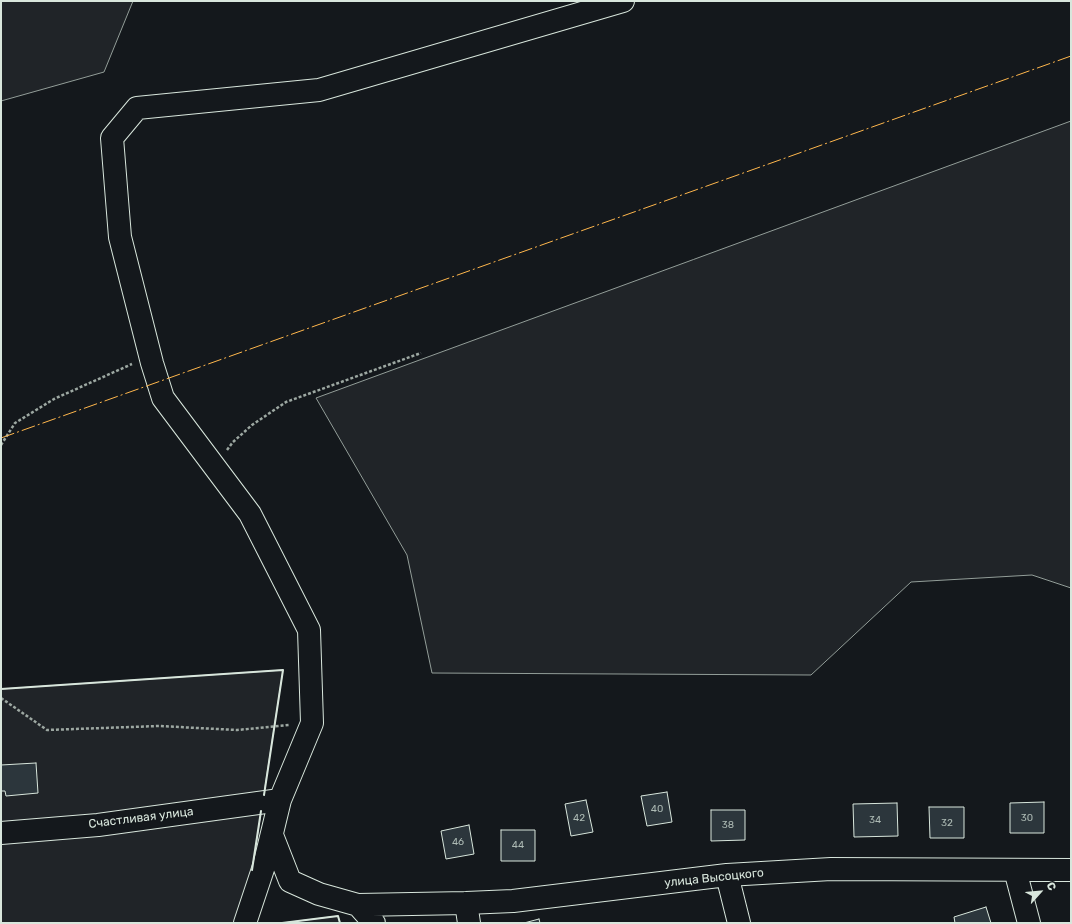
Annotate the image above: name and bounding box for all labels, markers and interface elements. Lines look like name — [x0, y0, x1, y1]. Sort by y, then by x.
house number: 40 — [651, 803, 663, 815]
street label: Счастливая улица — [88, 804, 194, 832]
house number: 42 — [573, 812, 585, 824]
house number: 30 — [1021, 812, 1033, 824]
house number: 34 — [869, 814, 881, 826]
house number: 32 — [941, 817, 953, 829]
house number: 38 — [722, 819, 734, 831]
house number: 46 — [452, 836, 464, 848]
house number: 44 — [512, 839, 524, 851]
street label: улица Высоцкого — [664, 866, 764, 890]
north arrow — [1020, 872, 1060, 912]
text: С — [1044, 880, 1059, 893]

